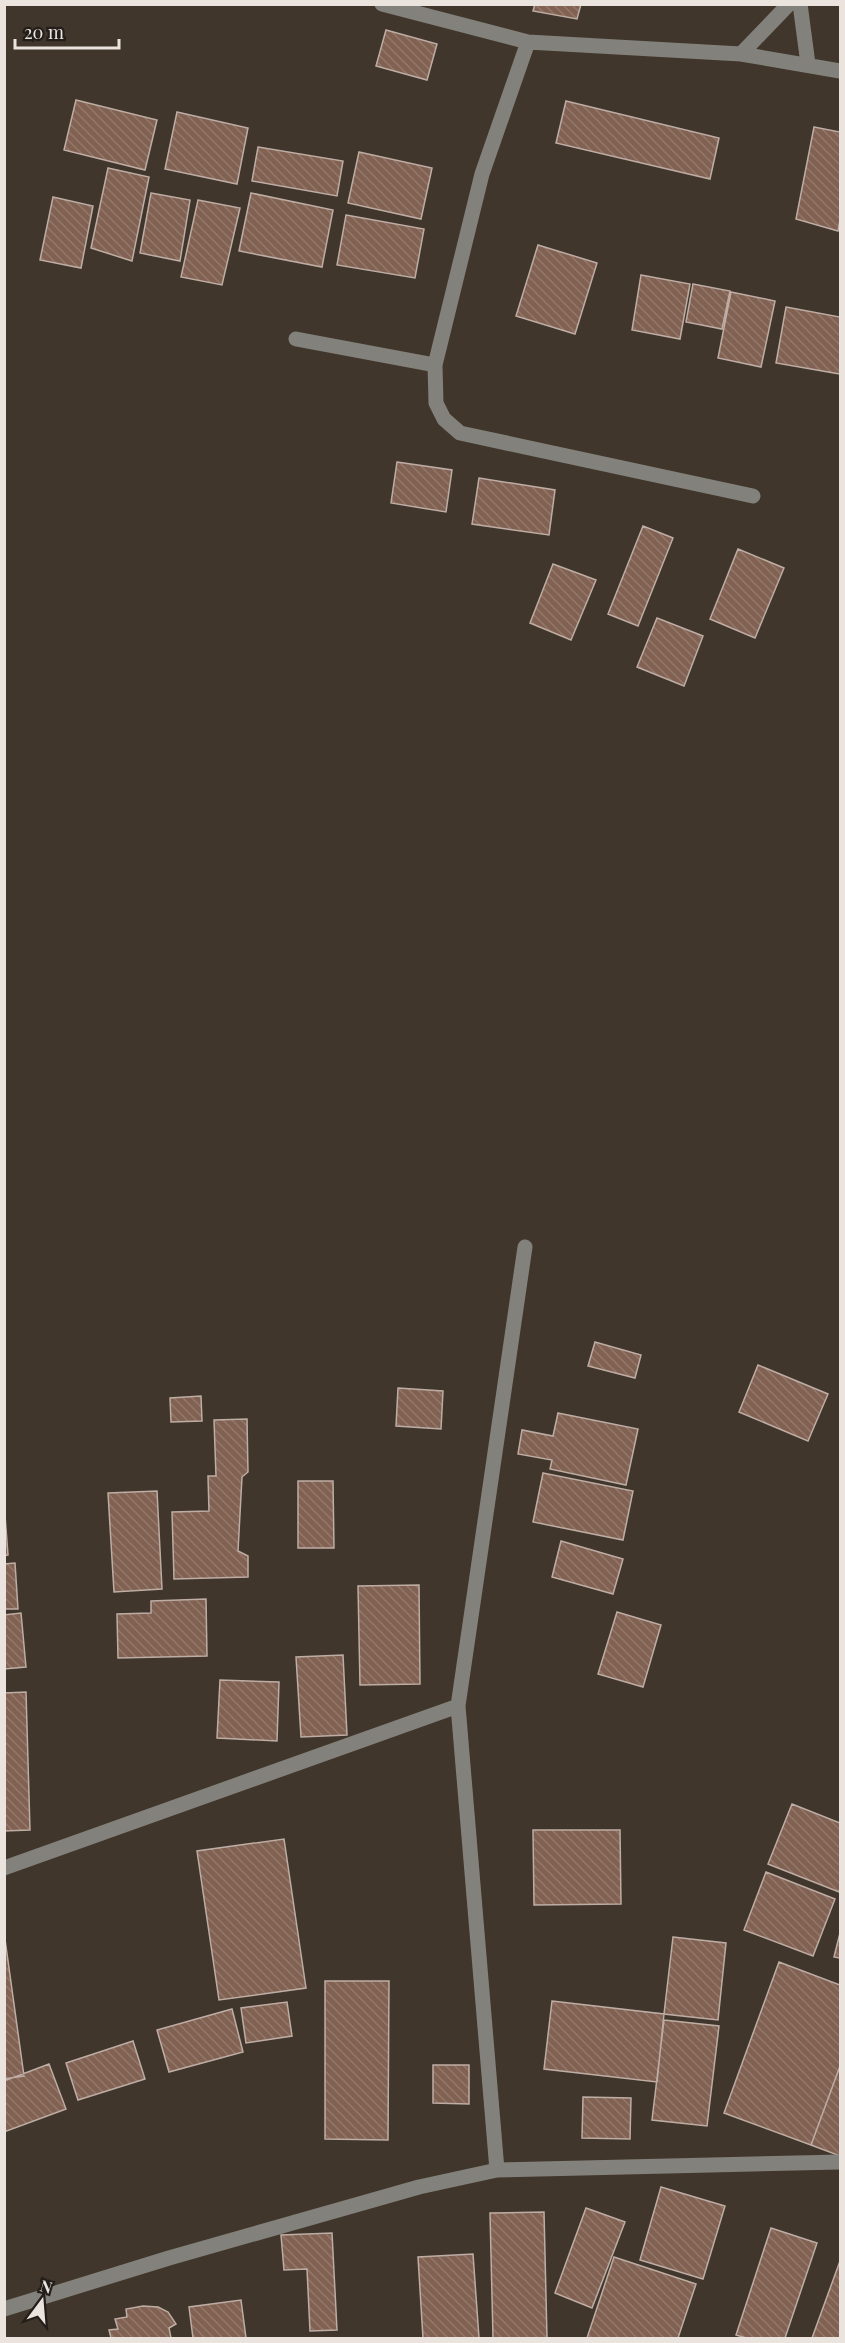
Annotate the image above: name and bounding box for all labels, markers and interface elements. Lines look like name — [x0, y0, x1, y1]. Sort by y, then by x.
scale bar — [15, 12, 118, 50]
text: 20 m — [24, 20, 64, 44]
north arrow — [12, 2271, 72, 2331]
text: N — [38, 2274, 55, 2298]

